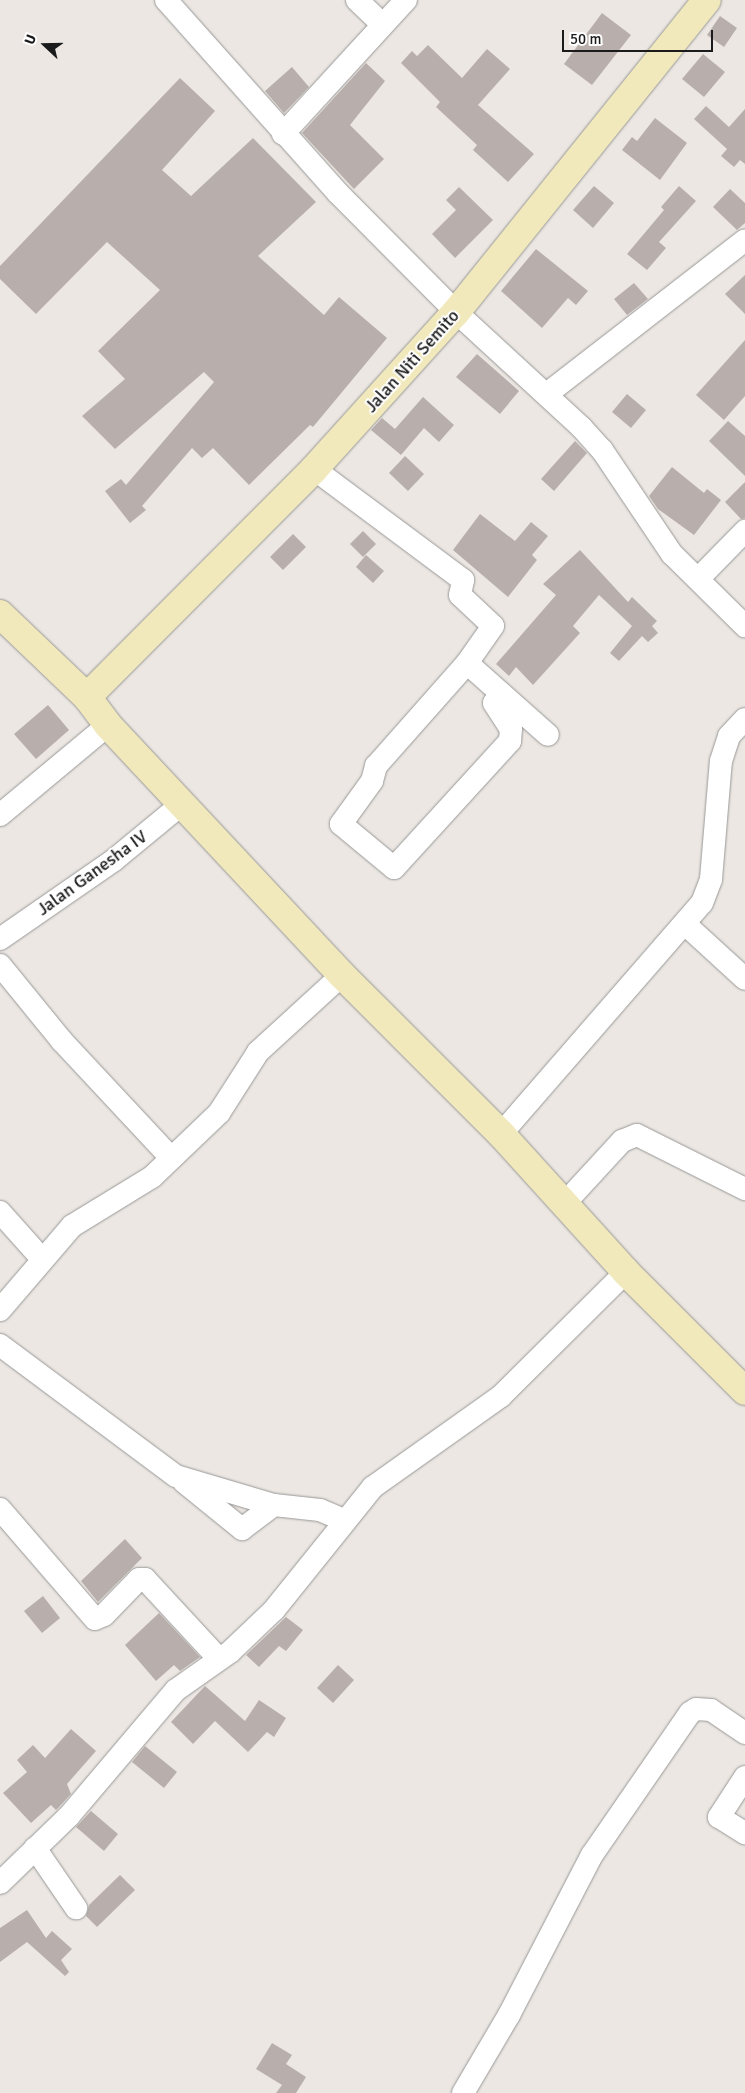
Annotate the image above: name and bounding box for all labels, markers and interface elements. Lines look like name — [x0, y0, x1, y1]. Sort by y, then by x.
north arrow — [20, 20, 70, 70]
scale bar — [565, 20, 716, 52]
text: 50 m — [570, 30, 601, 48]
text: U — [21, 32, 40, 47]
street label: Jalan Niti Semito — [360, 305, 464, 417]
street label: Jalan Ganesha IV — [33, 826, 151, 920]

